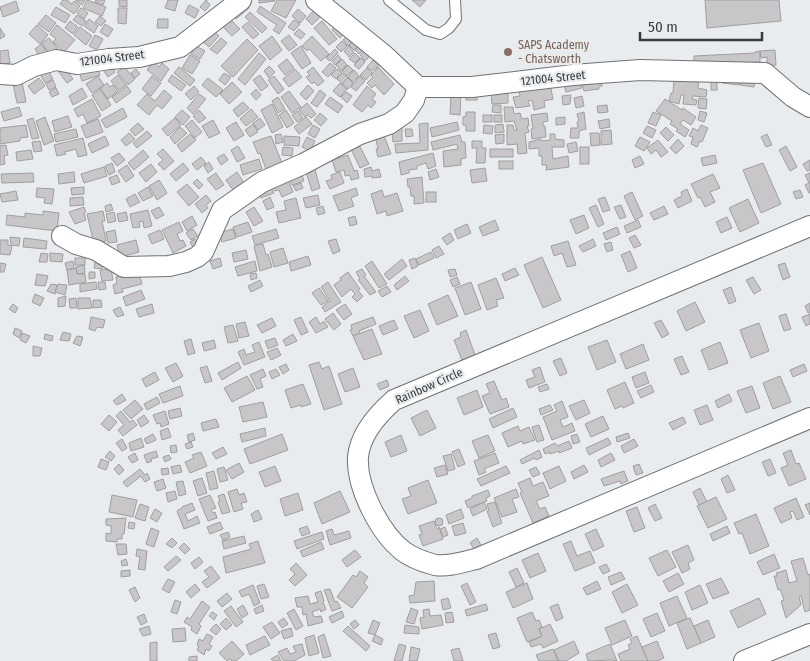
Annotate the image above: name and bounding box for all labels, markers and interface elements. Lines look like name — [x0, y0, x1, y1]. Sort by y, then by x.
scale bar — [640, 10, 762, 42]
text: 50 m — [648, 18, 678, 36]
place label: SAPS Academy - Chatsworth — [518, 38, 590, 66]
marker: SAPS Academy - Chatsworth — [502, 46, 514, 58]
street label: 121004 Street — [79, 47, 145, 69]
street label: 121004 Street — [520, 68, 586, 88]
street label: Rainbow Circle — [393, 365, 465, 407]

